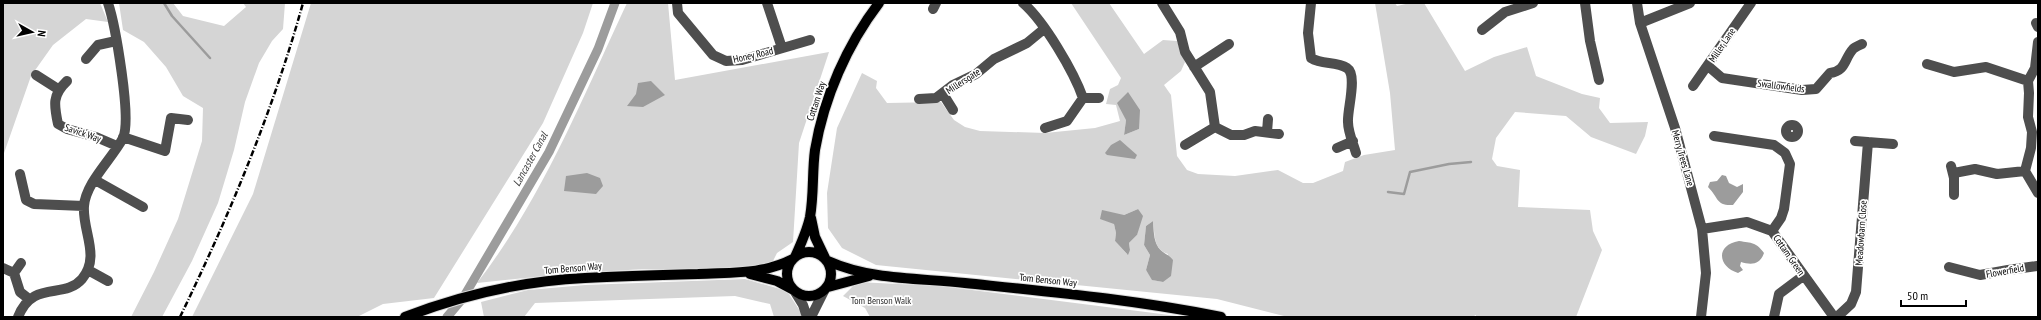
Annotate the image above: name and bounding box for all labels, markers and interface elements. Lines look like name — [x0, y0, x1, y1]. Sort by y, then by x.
north arrow — [12, 12, 52, 52]
street label: Miller Lane — [1706, 25, 1738, 65]
text: N — [35, 29, 49, 37]
street label: Honey Road — [732, 44, 774, 66]
street label: Millersgate — [943, 65, 983, 97]
street label: Swallowfields — [1757, 77, 1806, 95]
street label: Cottam Way — [804, 79, 829, 122]
street label: Savick Way — [63, 121, 103, 145]
water label: Lancaster Canal — [509, 128, 551, 188]
street label: Merry Trees Lane — [1669, 128, 1697, 188]
street label: Meadowbarn Close — [1852, 200, 1870, 266]
street label: Cottam Green — [1770, 232, 1808, 278]
street label: Tom Benson Way — [544, 259, 603, 277]
street label: Flowerfield — [1985, 261, 2025, 281]
street label: Tom Benson Way — [1019, 271, 1078, 290]
scale bar — [1901, 282, 1966, 308]
text: 50 m — [1907, 288, 1928, 303]
park label: Tom Benson Walk — [851, 294, 911, 307]

